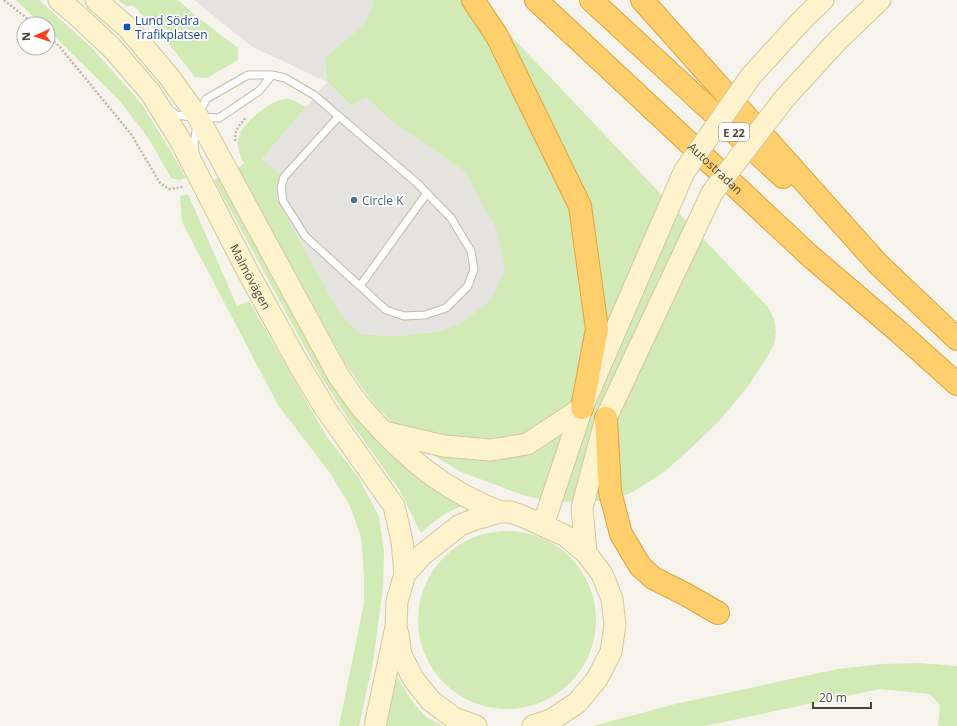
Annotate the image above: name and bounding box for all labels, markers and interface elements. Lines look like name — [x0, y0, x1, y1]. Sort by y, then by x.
place label: Lund Södra Trafikplatsen — [135, 12, 208, 43]
north arrow — [16, 16, 56, 56]
marker: Lund Södra Trafikplatsen — [122, 22, 132, 32]
text: N — [18, 32, 33, 41]
road number: E 22 — [719, 123, 749, 141]
street label: Autostradan — [685, 138, 747, 198]
place label: Circle K — [362, 192, 404, 209]
marker: Circle K — [349, 195, 359, 205]
street label: Malmövägen — [226, 241, 275, 312]
scale bar — [813, 684, 871, 710]
text: 20 m — [819, 689, 847, 706]

